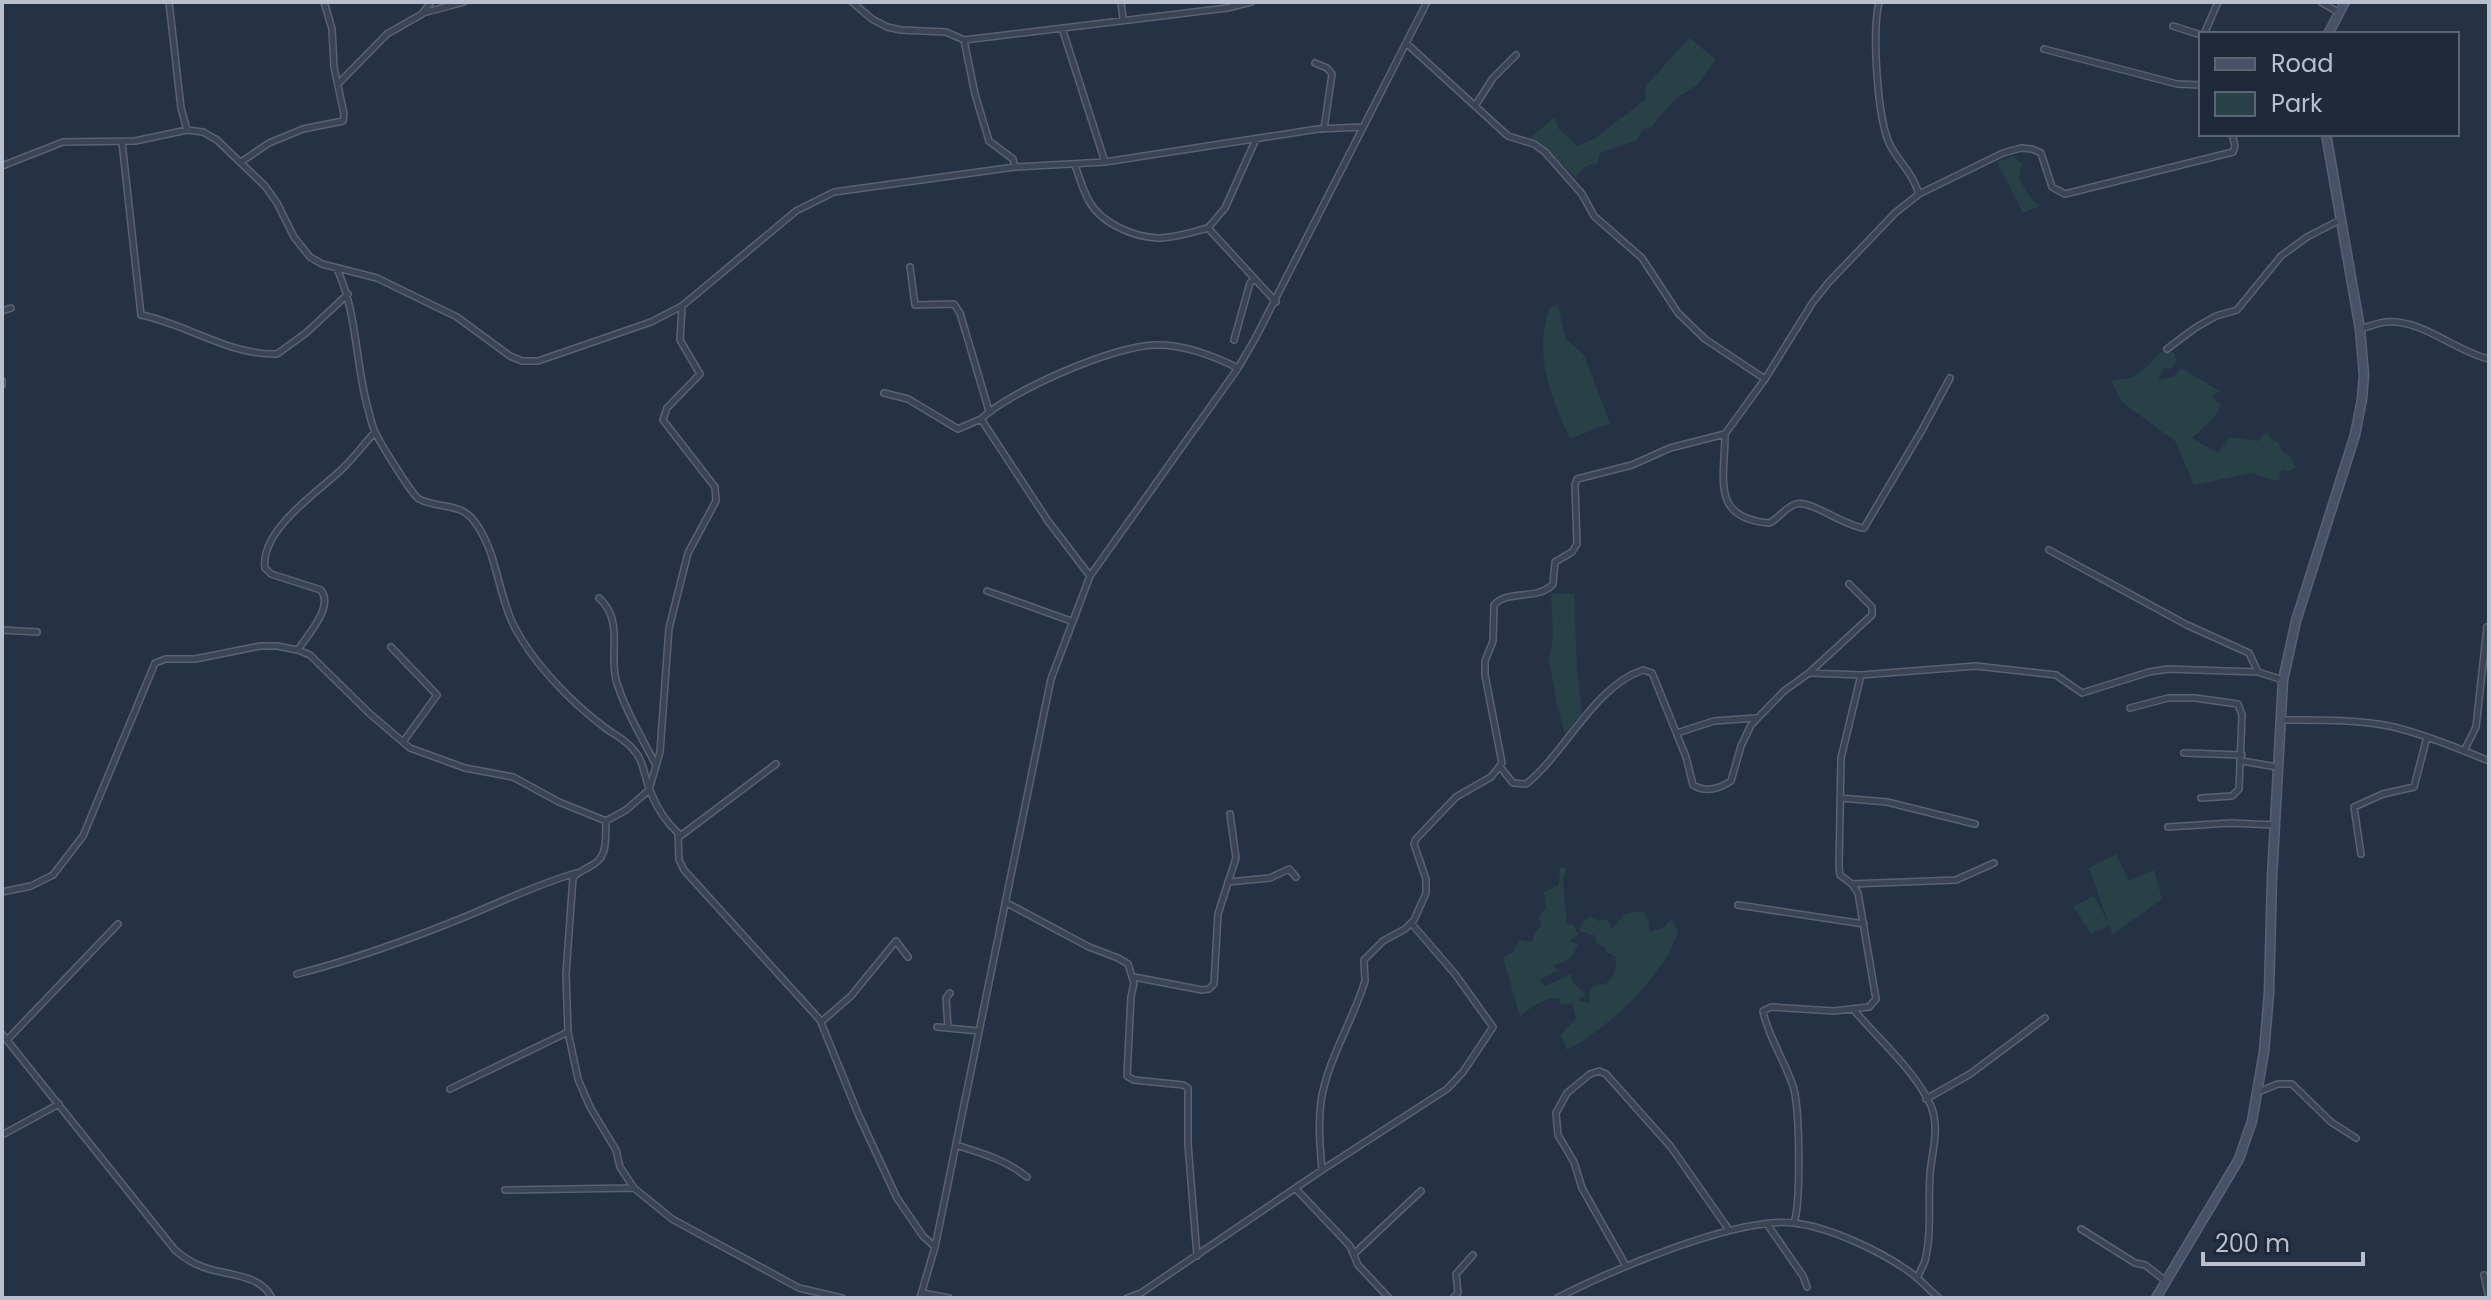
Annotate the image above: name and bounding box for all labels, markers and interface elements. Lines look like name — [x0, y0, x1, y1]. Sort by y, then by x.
legend — [2199, 32, 2459, 136]
text: Road — [2271, 47, 2333, 80]
text: Park — [2271, 87, 2323, 120]
scale bar — [2203, 1216, 2363, 1266]
text: 200 m — [2215, 1227, 2290, 1260]

